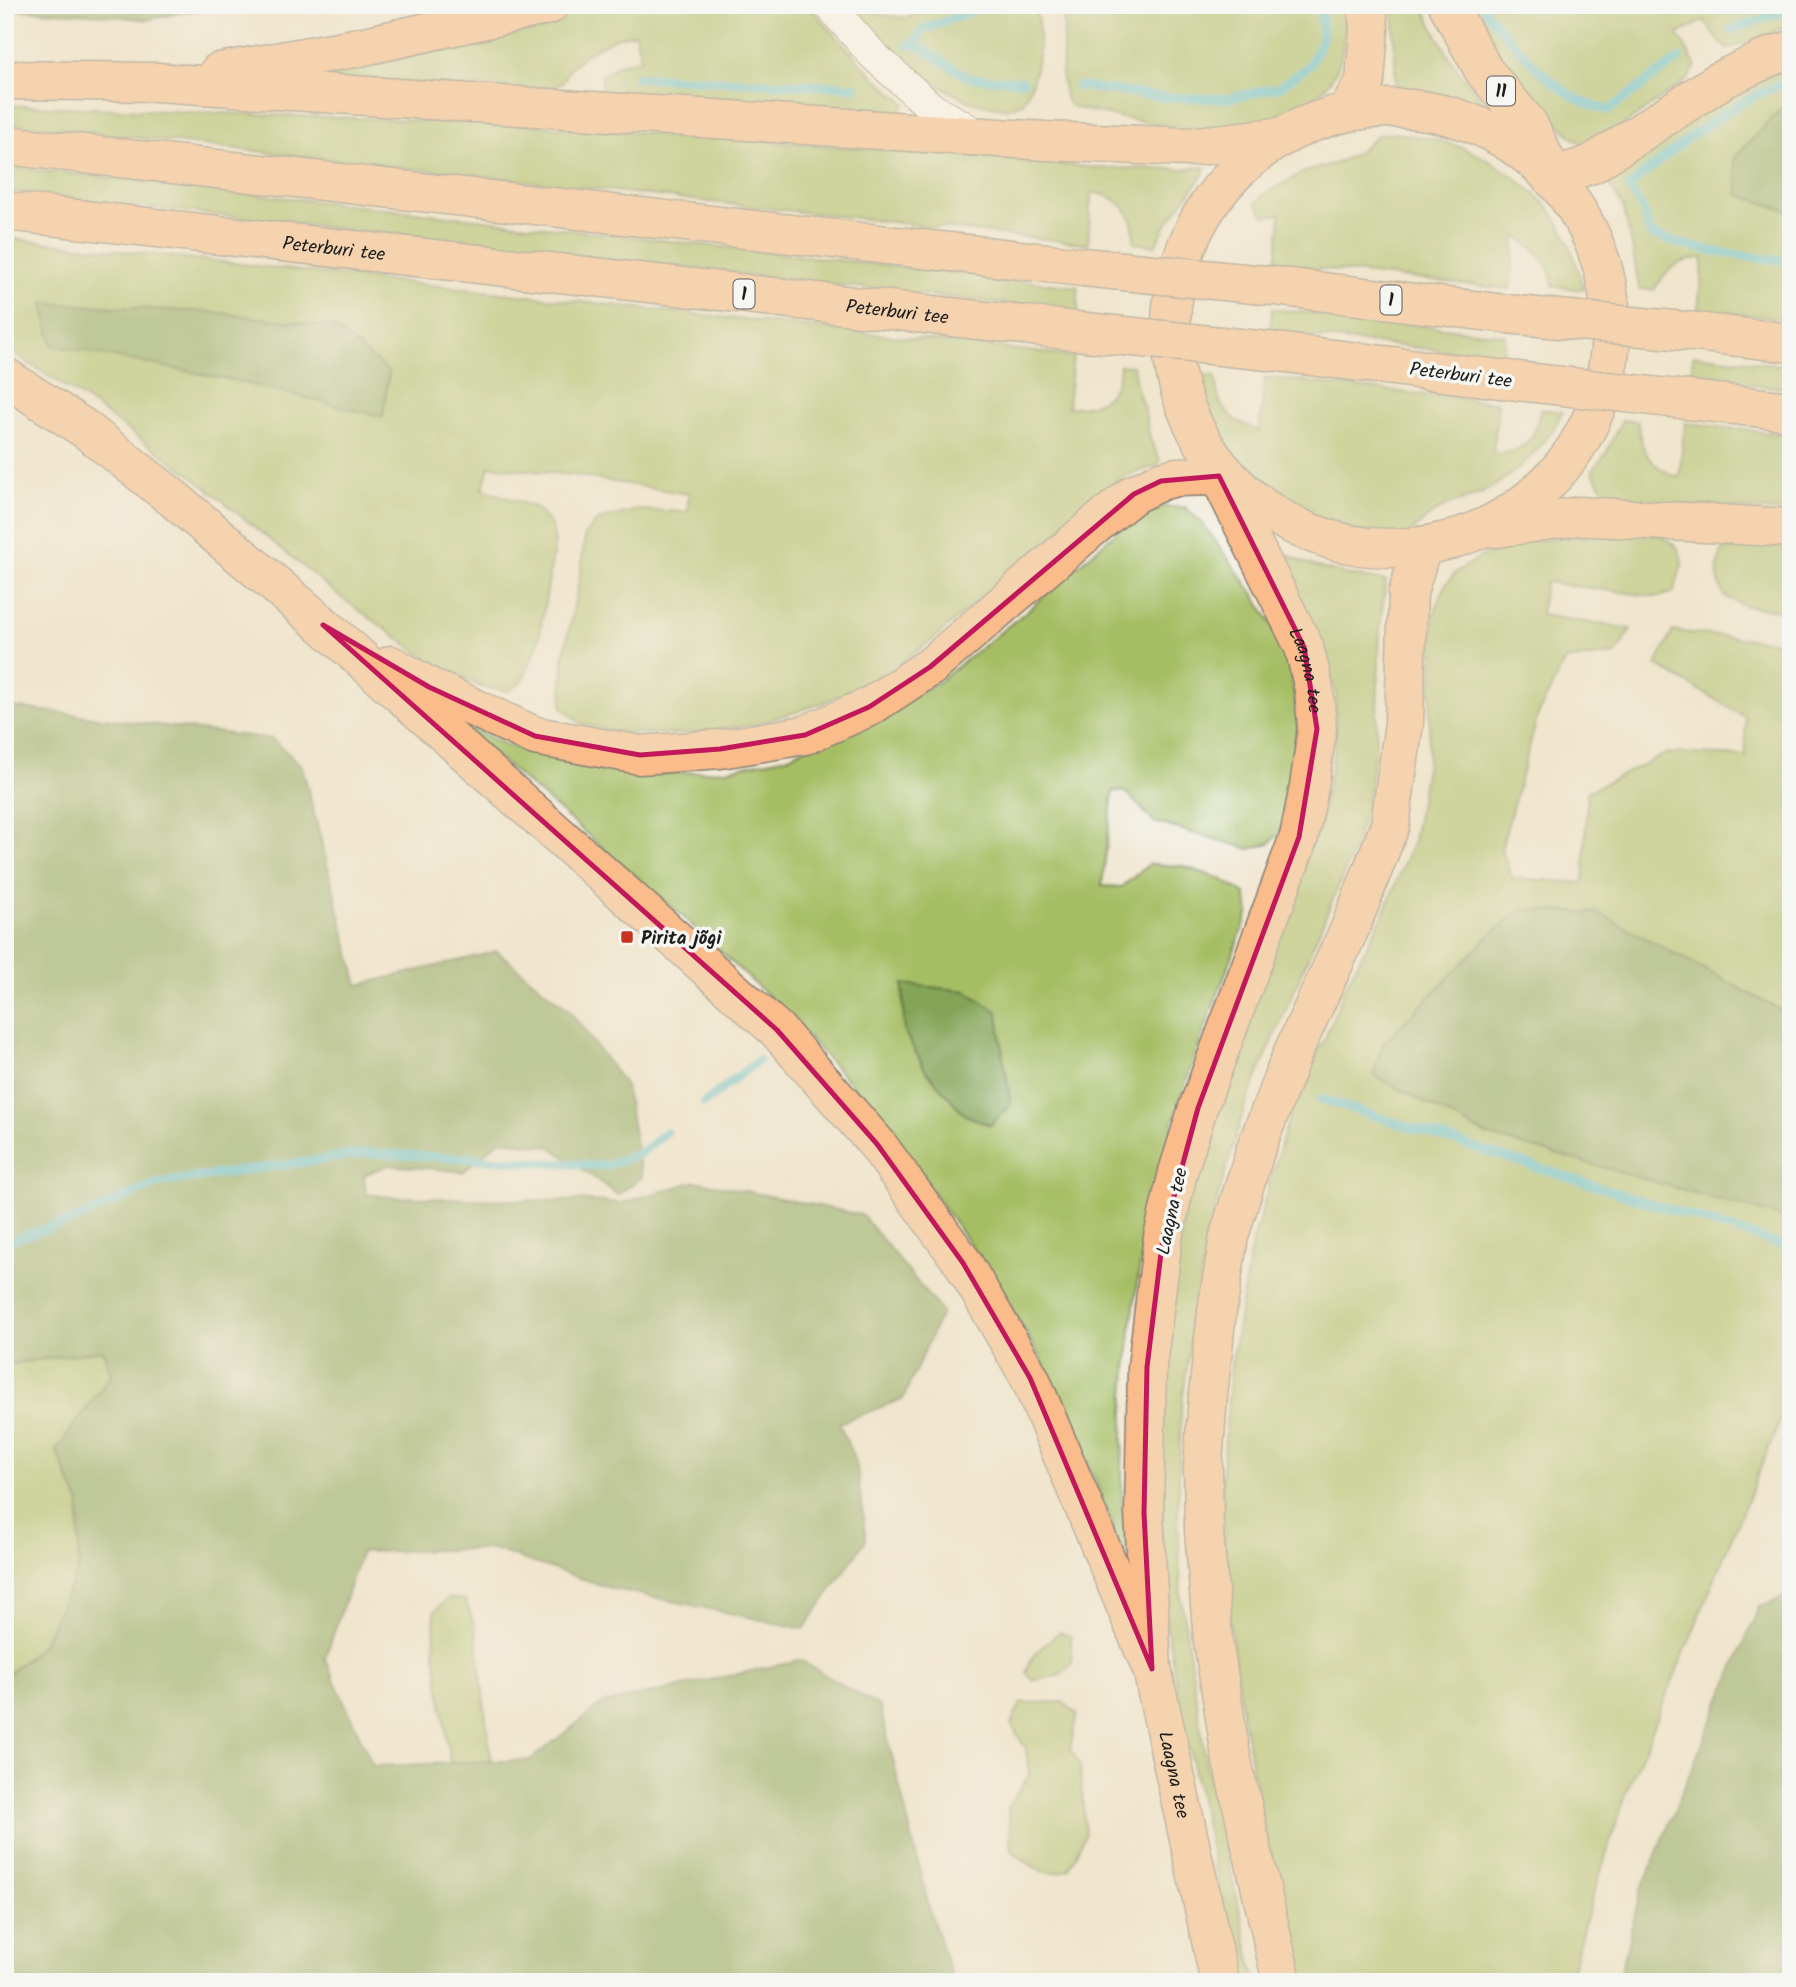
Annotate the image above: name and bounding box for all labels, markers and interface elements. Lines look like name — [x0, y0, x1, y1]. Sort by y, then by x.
road number: 11 — [1487, 76, 1515, 106]
street label: Peterburi tee — [281, 229, 387, 271]
road number: 1 — [734, 280, 754, 308]
road number: 1 — [1380, 286, 1402, 314]
street label: Peterburi tee — [844, 292, 951, 334]
street label: Peterburi tee — [1408, 355, 1514, 397]
street label: Laagna tee — [1279, 622, 1329, 715]
place label: Pirita jõgi — [641, 924, 722, 954]
marker: Pirita jõgi — [619, 929, 635, 945]
street label: Laagna tee — [1149, 1165, 1197, 1258]
street label: Laagna tee — [1149, 1729, 1197, 1822]

